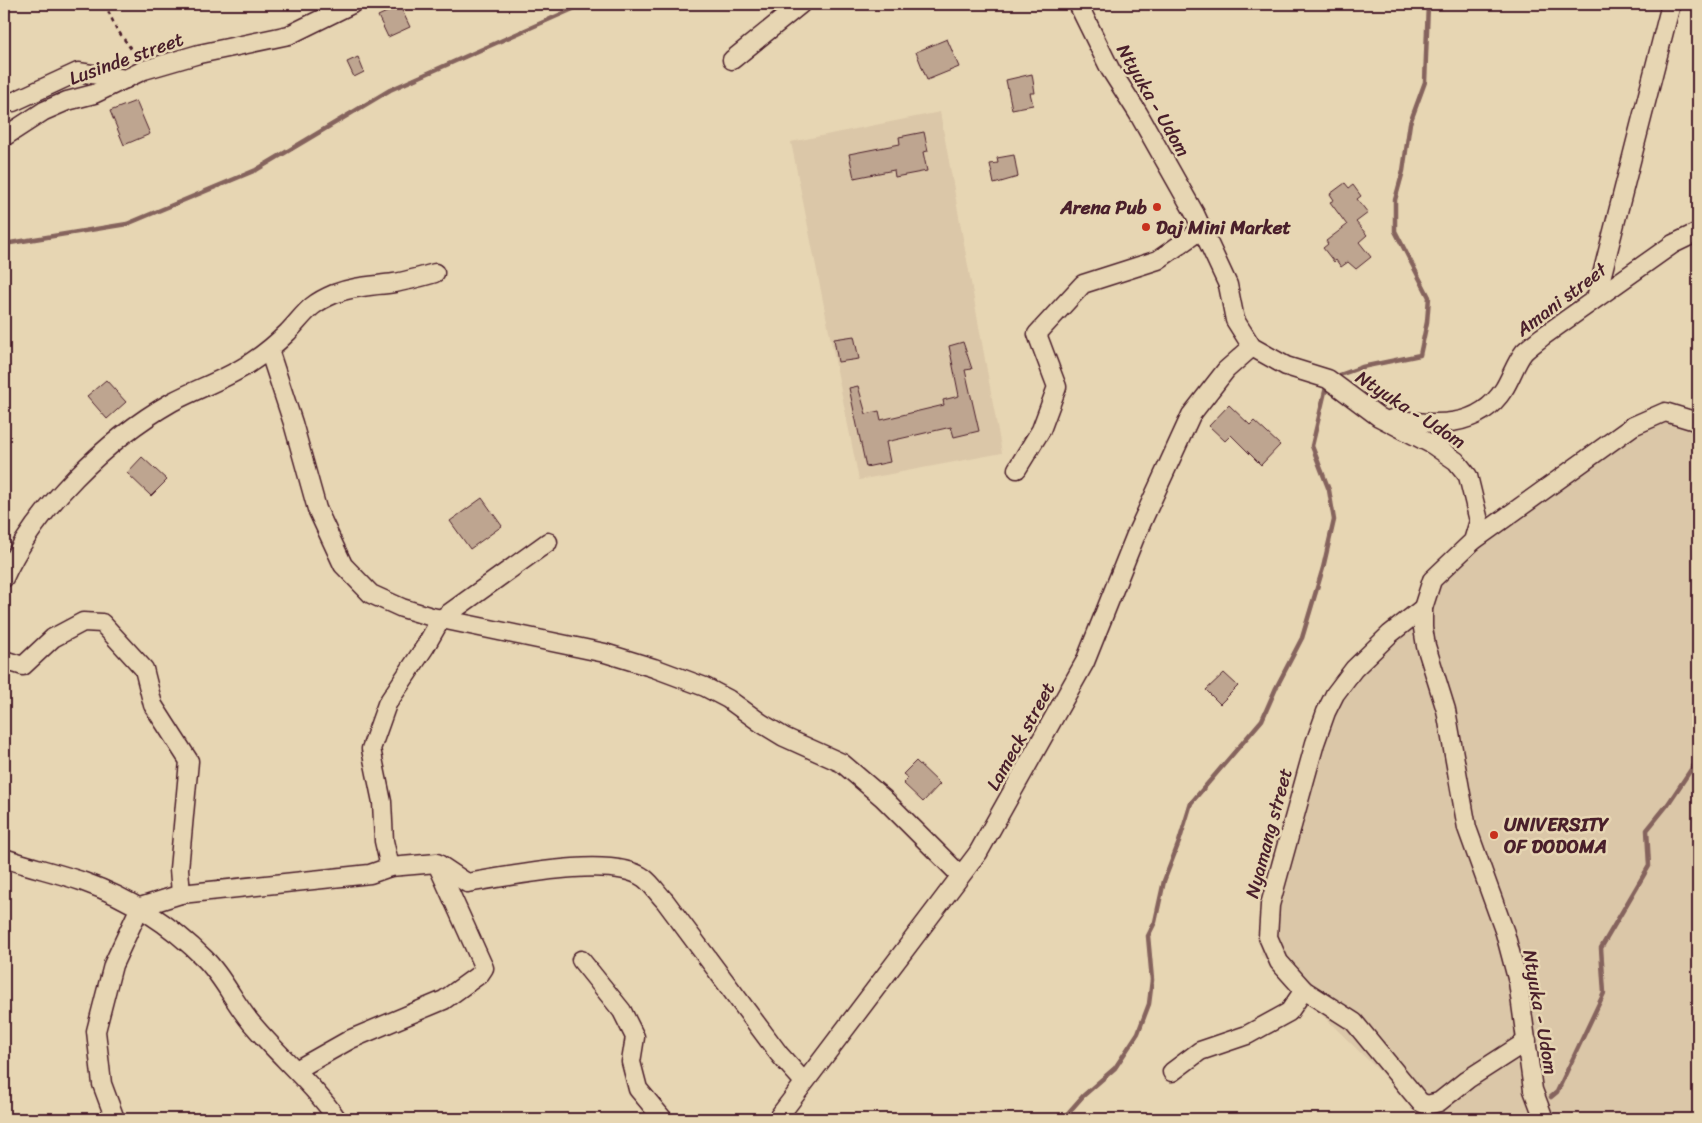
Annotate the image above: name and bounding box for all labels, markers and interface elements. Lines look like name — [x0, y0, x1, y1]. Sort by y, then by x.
street label: Lusinde street — [64, 22, 188, 94]
street label: Ntyuka - Udom — [1108, 37, 1199, 163]
place label: Arena Pub — [1059, 191, 1147, 224]
marker: Arena Pub — [1151, 201, 1163, 213]
place label: Daj Mini Market — [1156, 211, 1291, 244]
marker: Daj Mini Market — [1140, 221, 1152, 233]
street label: Amani street — [1508, 253, 1615, 346]
street label: Ntyuka - Udom — [1349, 361, 1473, 458]
street label: Lameck street — [977, 676, 1064, 797]
street label: Nyamang street — [1235, 764, 1302, 902]
place label: UNIVERSITY OF DODOMA — [1504, 808, 1609, 863]
marker: UNIVERSITY OF DODOMA — [1488, 829, 1500, 841]
street label: Ntyuka - Udom — [1513, 947, 1568, 1077]

